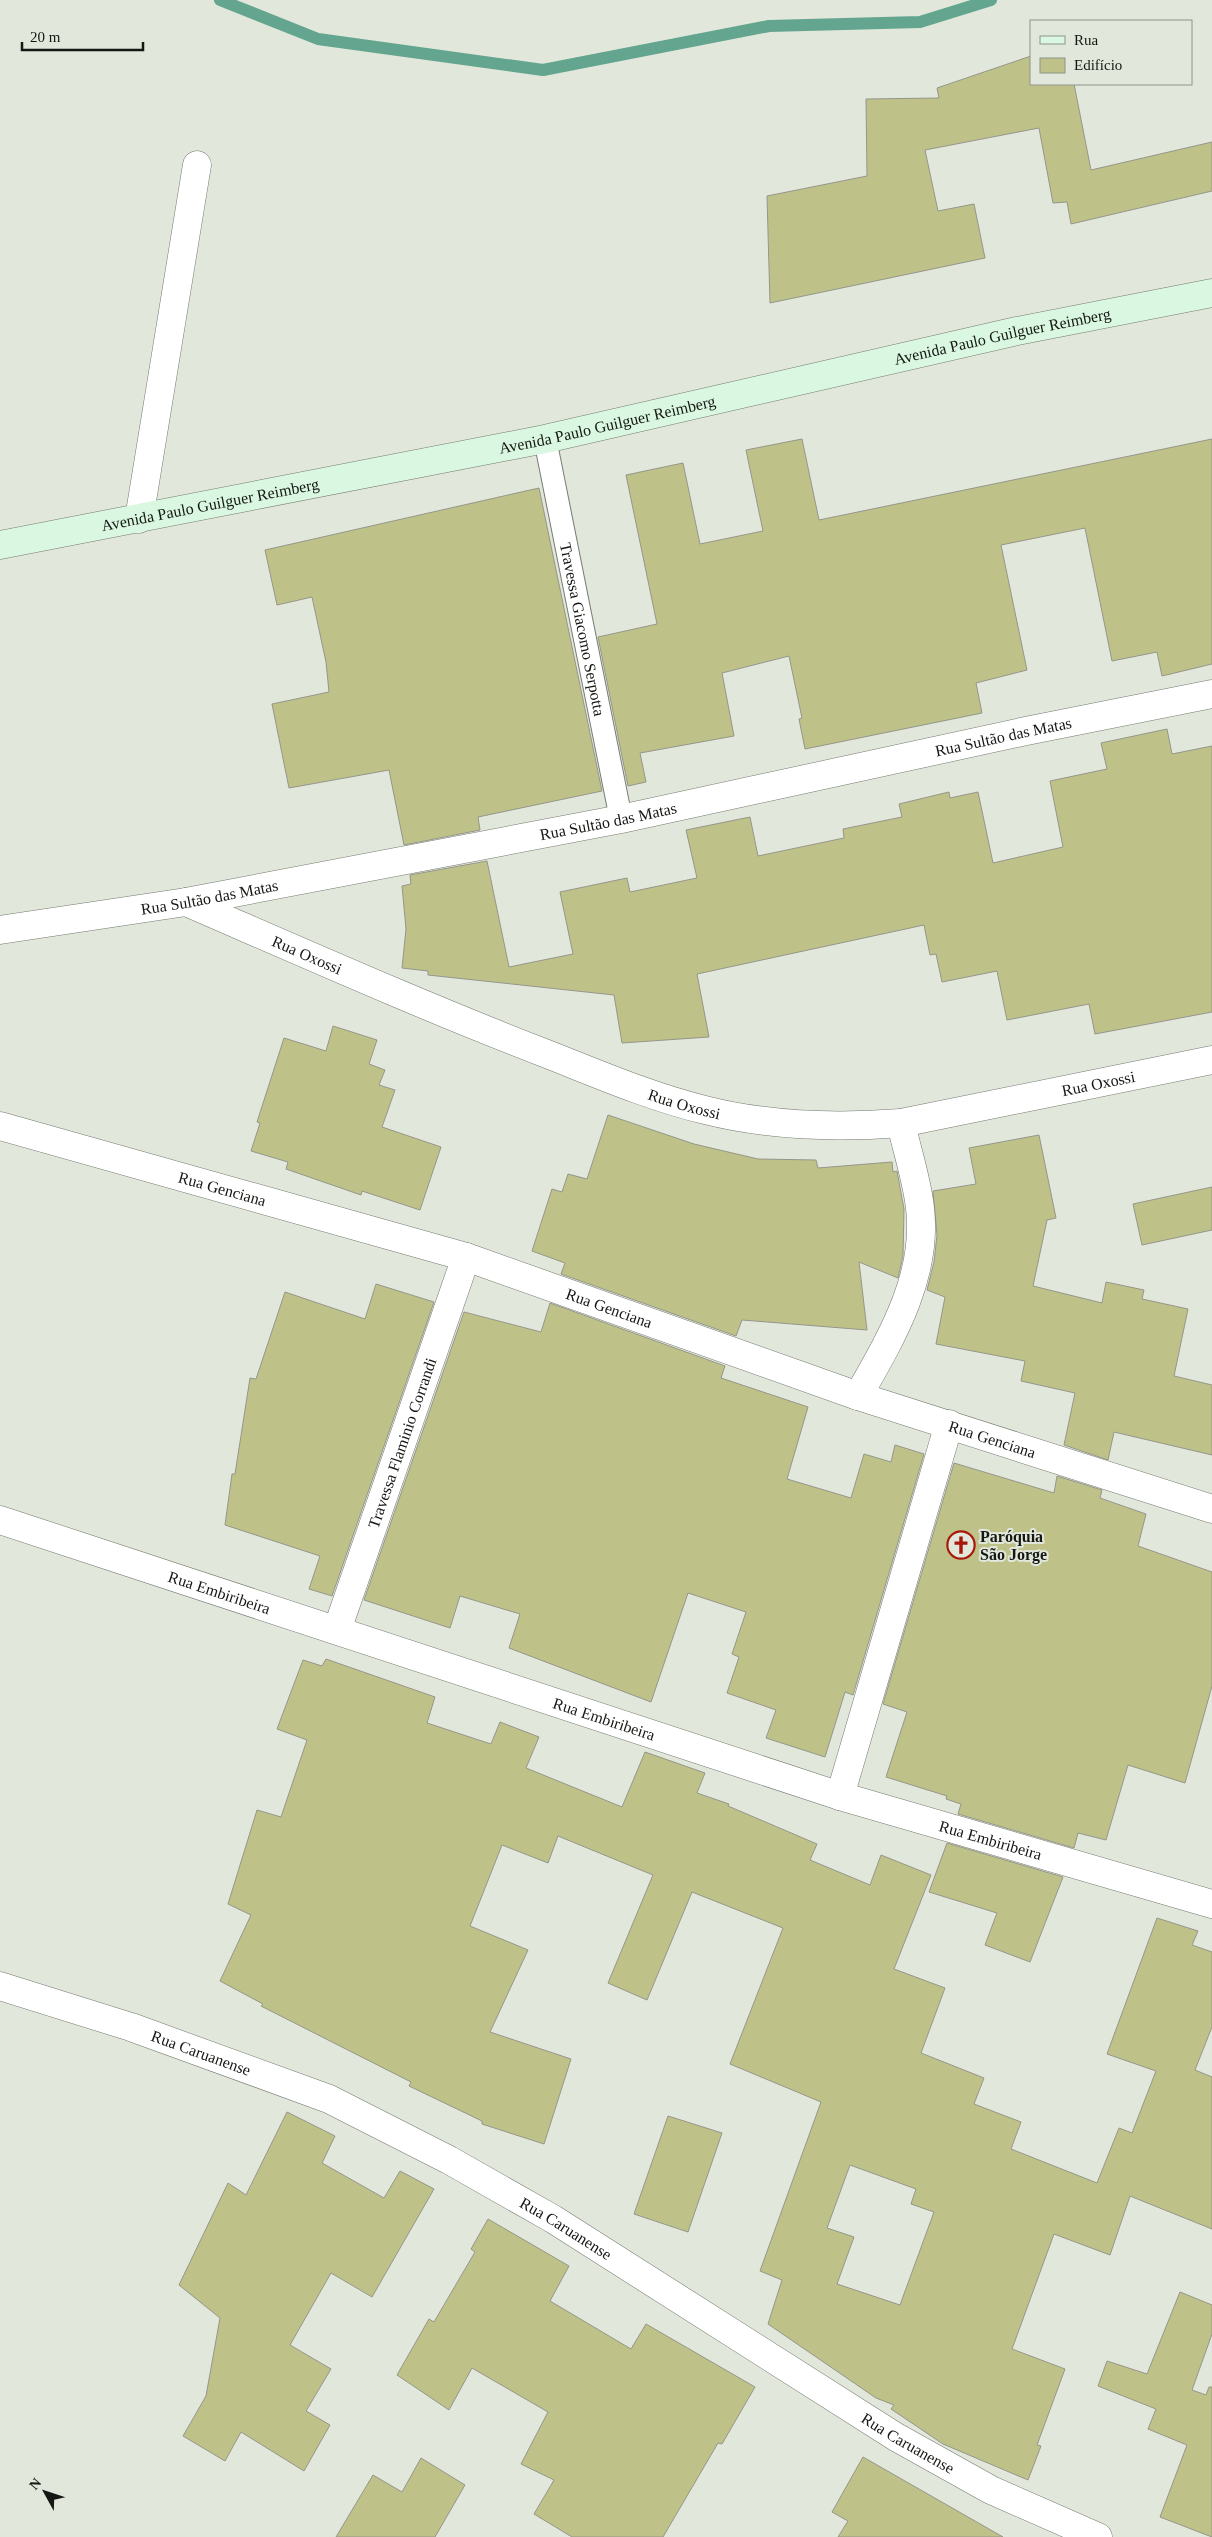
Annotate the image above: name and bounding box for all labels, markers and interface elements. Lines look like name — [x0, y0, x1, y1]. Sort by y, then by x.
scale bar — [22, 20, 144, 52]
legend — [1030, 20, 1192, 85]
text: 20 m — [30, 29, 61, 45]
text: Rua — [1074, 32, 1099, 48]
text: Edifício — [1074, 57, 1122, 73]
street label: Avenida Paulo Guilguer Reimberg — [892, 304, 1112, 367]
street label: Avenida Paulo Guilguer Reimberg — [497, 392, 717, 456]
street label: Avenida Paulo Guilguer Reimberg — [100, 475, 320, 534]
street label: Travessa Giacomo Serpotta — [557, 541, 609, 717]
street label: Rua Sultão das Matas — [933, 714, 1073, 759]
street label: Rua Sultão das Matas — [538, 799, 678, 843]
street label: Rua Sultão das Matas — [140, 876, 279, 917]
street label: Rua Oxossi — [270, 932, 345, 977]
street label: Rua Oxossi — [1060, 1067, 1137, 1099]
street label: Rua Oxossi — [646, 1085, 723, 1122]
street label: Rua Genciana — [177, 1168, 268, 1209]
street label: Rua Genciana — [564, 1285, 655, 1331]
street label: Travessa Flaminio Corrandi — [364, 1355, 439, 1530]
street label: Rua Genciana — [947, 1417, 1038, 1461]
place label: Paróquia São Jorge — [980, 1528, 1047, 1564]
church icon: Paróquia São Jorge — [946, 1530, 976, 1560]
street label: Rua Embiribeira — [166, 1567, 273, 1617]
street label: Rua Embiribeira — [551, 1694, 657, 1743]
street label: Rua Embiribeira — [937, 1817, 1044, 1863]
street label: Rua Caruanense — [149, 2027, 253, 2078]
street label: Rua Caruanense — [517, 2194, 615, 2263]
street label: Rua Caruanense — [859, 2409, 957, 2476]
north arrow — [20, 2467, 70, 2517]
text: N — [26, 2475, 44, 2493]

